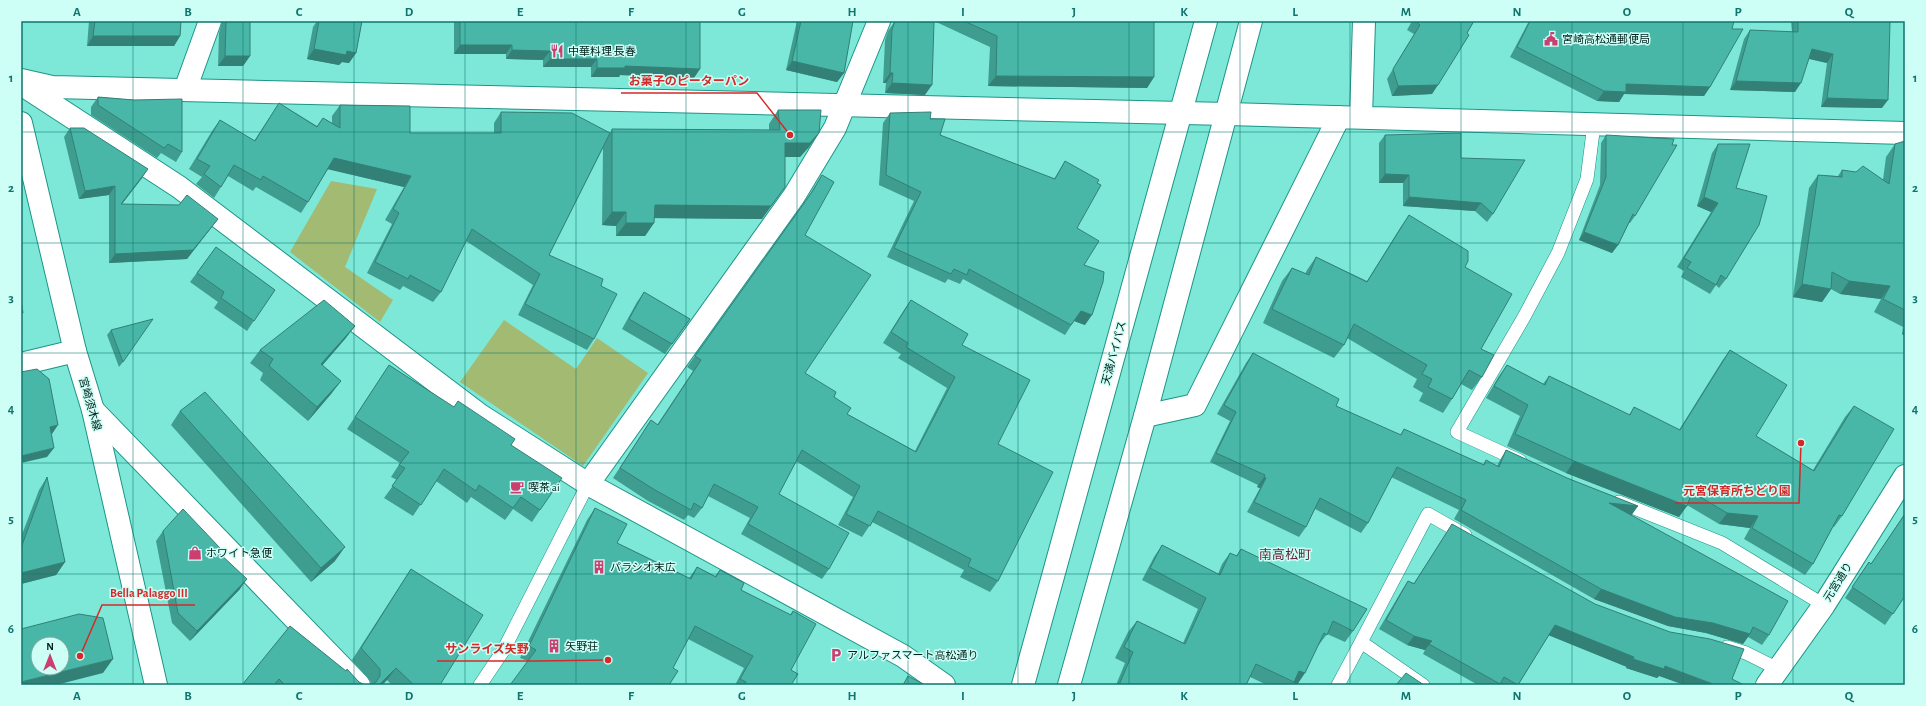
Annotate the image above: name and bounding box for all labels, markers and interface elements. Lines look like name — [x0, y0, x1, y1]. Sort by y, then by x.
text: A — [73, 6, 81, 19]
text: B — [184, 6, 192, 19]
text: C — [296, 6, 303, 19]
text: D — [405, 6, 414, 19]
text: E — [517, 6, 524, 19]
text: F — [628, 6, 635, 19]
text: G — [738, 6, 746, 19]
text: H — [847, 6, 857, 19]
text: I — [961, 6, 965, 19]
text: J — [1072, 6, 1076, 19]
text: K — [1180, 6, 1188, 19]
text: L — [1292, 6, 1298, 19]
text: M — [1401, 6, 1411, 19]
text: N — [1512, 6, 1522, 19]
text: O — [1623, 6, 1632, 19]
text: P — [1734, 6, 1742, 19]
text: Q — [1845, 6, 1855, 19]
public building icon: 宮崎高松通郵便局 — [1543, 31, 1559, 47]
place label: 宮崎高松通郵便局 — [1562, 33, 1650, 45]
restaurant icon: 中華料理 長春 — [549, 43, 565, 59]
place label: 中華料理 長春 — [568, 45, 636, 57]
callout: お菓子のピーターパン — [621, 69, 757, 93]
text: 1 — [9, 72, 13, 85]
text: 1 — [1913, 72, 1917, 85]
text: お菓子のピーターパン — [629, 74, 749, 87]
text: 2 — [8, 182, 14, 195]
text: 2 — [1912, 182, 1918, 195]
text: 3 — [8, 292, 14, 305]
text: 3 — [1912, 292, 1918, 305]
street label: 天満バイパス — [1099, 320, 1128, 386]
street label: 宮崎須木線 — [77, 376, 104, 432]
text: 4 — [8, 403, 15, 416]
text: 4 — [1912, 403, 1919, 416]
cafe icon: 喫茶 ai — [509, 479, 525, 495]
callout: 元宮保育所ちどり園 — [1675, 479, 1799, 503]
place label: 喫茶 ai — [528, 482, 560, 493]
text: 元宮保育所ちどり園 — [1683, 484, 1791, 497]
text: 5 — [8, 513, 14, 526]
text: 5 — [1912, 513, 1918, 526]
shop icon: ホワイト急便 — [187, 545, 203, 561]
place label: ホワイト急便 — [206, 547, 273, 559]
district label: 南高松町 — [1259, 548, 1311, 562]
building icon: パラシオ末広 — [591, 559, 607, 575]
street label: 元宮通り — [1821, 560, 1854, 604]
place label: パラシオ末広 — [610, 562, 676, 573]
callout: Bella Palaggo III — [102, 581, 195, 605]
text: Bella Palaggo III — [110, 587, 188, 599]
text: 6 — [8, 623, 14, 636]
text: 6 — [1912, 623, 1918, 636]
north arrow — [30, 636, 70, 676]
callout: サンライズ矢野 — [437, 637, 537, 661]
building icon: 矢野荘 — [546, 638, 562, 654]
place label: 矢野荘 — [565, 640, 598, 652]
text: N — [46, 641, 54, 652]
text: サンライズ矢野 — [445, 642, 529, 655]
parking icon: アルファスマート高松通り — [828, 647, 844, 663]
place label: アルファスマート高松通り — [847, 649, 979, 661]
text: A — [73, 690, 81, 703]
text: B — [184, 690, 192, 703]
text: C — [296, 690, 303, 703]
text: D — [405, 690, 414, 703]
text: E — [517, 690, 524, 703]
text: F — [628, 690, 635, 703]
text: G — [738, 690, 746, 703]
text: H — [847, 690, 857, 703]
text: I — [961, 690, 965, 703]
text: J — [1072, 690, 1076, 703]
text: K — [1180, 690, 1188, 703]
text: L — [1292, 690, 1298, 703]
text: M — [1401, 690, 1411, 703]
text: N — [1512, 690, 1522, 703]
text: O — [1623, 690, 1632, 703]
text: P — [1734, 690, 1742, 703]
text: Q — [1845, 690, 1855, 703]

